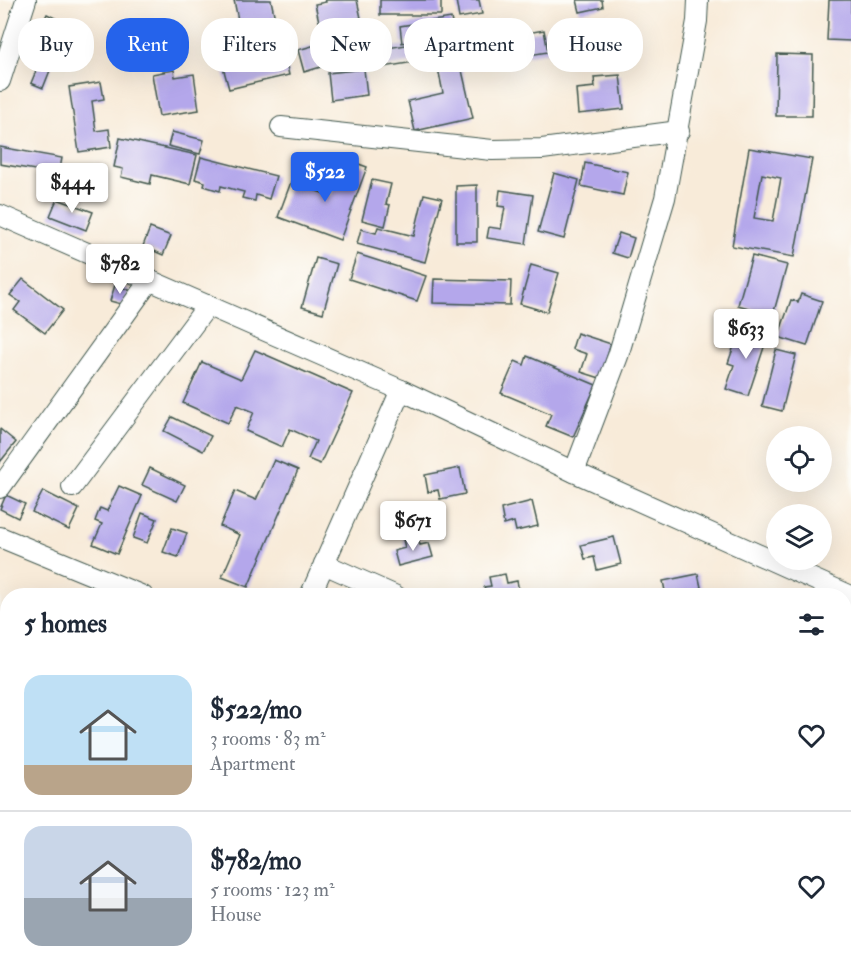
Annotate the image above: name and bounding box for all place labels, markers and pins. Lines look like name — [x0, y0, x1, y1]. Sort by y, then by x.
pin: $522 — [289, 152, 361, 203]
pin: $444 — [36, 163, 108, 214]
pin: $782 — [84, 244, 156, 295]
pin: $633 — [710, 309, 782, 360]
pin: $671 — [377, 501, 449, 552]

